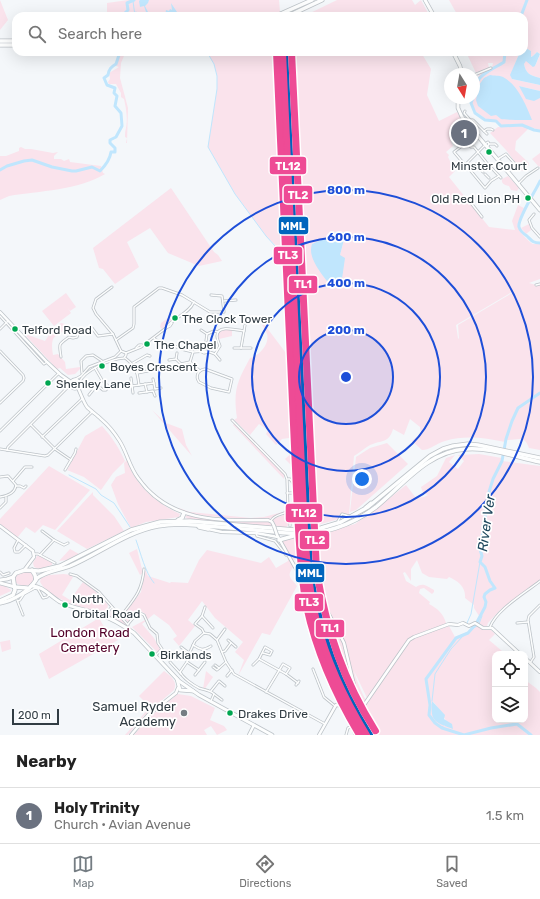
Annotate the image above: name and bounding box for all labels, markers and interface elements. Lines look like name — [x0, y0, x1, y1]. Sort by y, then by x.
search box — [12, 12, 528, 56]
icon: search — [26, 23, 48, 45]
text: Search here — [58, 25, 142, 43]
north arrow — [444, 68, 480, 104]
pin: 1 — [451, 118, 477, 148]
marker: Minster Court — [484, 147, 494, 157]
line badge: TL12 — [269, 156, 307, 175]
place label: Minster Court — [451, 159, 527, 173]
text: TL12 — [275, 160, 301, 173]
text: 800 m — [327, 183, 365, 197]
line badge: TL2 — [283, 185, 313, 204]
text: TL2 — [288, 189, 308, 202]
place label: Old Red Lion PH — [431, 192, 520, 206]
marker: Old Red Lion PH — [523, 193, 533, 203]
line badge: MML — [278, 216, 309, 235]
text: MML — [281, 220, 306, 233]
text: 600 m — [327, 230, 365, 244]
line badge: TL3 — [273, 246, 303, 265]
text: TL3 — [278, 249, 298, 262]
line badge: TL1 — [288, 275, 318, 294]
text: 400 m — [327, 276, 365, 290]
text: TL1 — [294, 278, 312, 291]
place label: The Clock Tower — [182, 312, 273, 326]
marker: The Clock Tower — [170, 313, 180, 323]
place label: Telford Road — [22, 323, 92, 337]
text: 200 m — [327, 323, 365, 337]
marker: Telford Road — [10, 324, 20, 334]
place label: The Chapel — [154, 338, 216, 352]
marker: The Chapel — [142, 339, 152, 349]
place label: Boyes Crescent — [110, 360, 198, 374]
marker: Boyes Crescent — [97, 361, 107, 371]
centre of rings — [339, 370, 353, 384]
place label: Shenley Lane — [56, 377, 131, 391]
marker: Shenley Lane — [43, 378, 53, 388]
your location — [352, 469, 372, 489]
water label: River Ver — [474, 493, 499, 553]
line badge: TL12 — [285, 503, 323, 523]
text: TL12 — [291, 507, 317, 520]
line badge: TL2 — [299, 530, 330, 550]
text: TL2 — [305, 534, 325, 547]
line badge: MML — [295, 563, 325, 583]
text: MML — [298, 567, 323, 580]
place label: North Orbital Road — [72, 592, 140, 621]
line badge: TL3 — [294, 593, 324, 612]
text: TL3 — [299, 596, 319, 609]
marker: North Orbital Road — [60, 600, 70, 610]
line badge: TL1 — [315, 619, 345, 638]
text: TL1 — [321, 622, 339, 635]
park label: London Road Cemetery — [50, 625, 130, 655]
place label: Birklands — [160, 648, 212, 662]
marker: Birklands — [147, 649, 157, 659]
map controls — [492, 651, 528, 723]
button: locate — [492, 651, 528, 687]
button: layers — [492, 687, 528, 723]
place label: Samuel Ryder Academy — [92, 699, 176, 729]
scale bar — [12, 707, 59, 726]
place label: Drakes Drive — [238, 707, 308, 721]
marker: Samuel Ryder Academy — [179, 708, 189, 718]
marker: Drakes Drive — [225, 708, 235, 718]
text: 200 m — [18, 709, 51, 722]
text: Nearby — [16, 751, 77, 771]
text: Holy Trinity — [54, 799, 140, 817]
text: 1 — [26, 808, 32, 823]
text: 1.5 km — [486, 808, 524, 823]
text: Church · Avian Avenue — [54, 817, 191, 832]
tab: Map — [72, 853, 94, 890]
tab: Directions — [239, 853, 291, 890]
tab: Saved — [436, 853, 468, 890]

